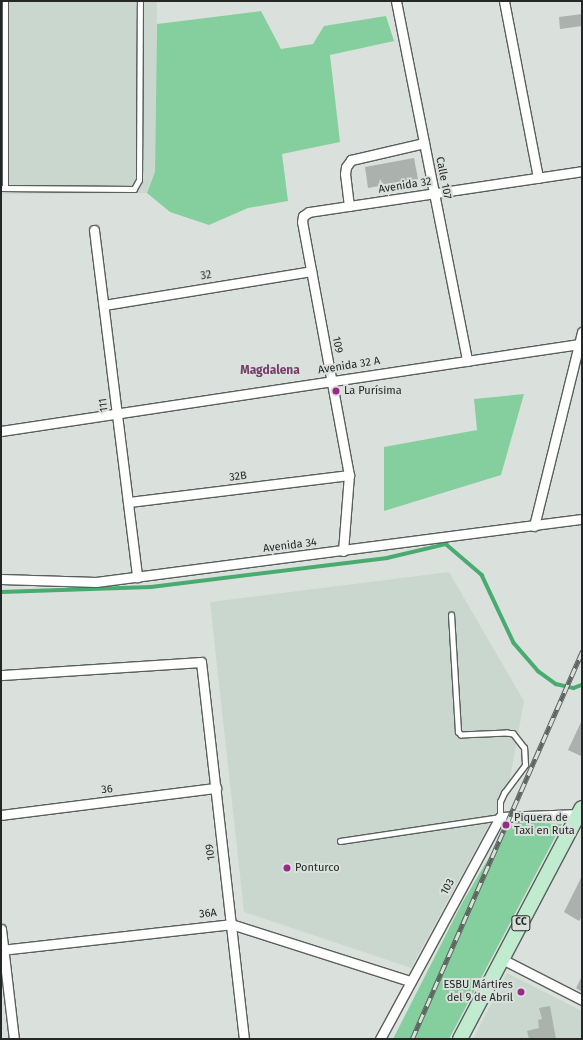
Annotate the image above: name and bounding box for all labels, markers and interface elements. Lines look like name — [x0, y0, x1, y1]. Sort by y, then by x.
street label: Calle 107 — [432, 156, 454, 200]
street label: Avenida 32 — [378, 175, 432, 197]
street label: 32 — [200, 269, 212, 283]
street label: 109 — [329, 336, 345, 354]
street label: Avenida 32 A — [317, 355, 381, 377]
district label: Magdalena — [240, 364, 300, 378]
place label: La Purísima — [344, 384, 402, 398]
marker: La Purísima — [331, 386, 341, 396]
street label: 111 — [97, 397, 111, 413]
street label: 32B — [229, 469, 247, 485]
street label: Avenida 34 — [262, 536, 318, 556]
street label: 36 — [101, 783, 113, 797]
place label: Piquera de Taxi en Ruta — [514, 812, 575, 838]
marker: Piquera de Taxi en Ruta — [501, 820, 511, 830]
street label: 109 — [203, 843, 219, 861]
place label: Ponturco — [295, 861, 340, 875]
marker: Ponturco — [282, 863, 292, 873]
street label: 103 — [438, 877, 458, 897]
street label: 36A — [199, 907, 217, 921]
road number: CC — [511, 915, 531, 931]
place label: ESBU Mártires del 9 de Abril — [443, 979, 513, 1005]
marker: ESBU Mártires del 9 de Abril — [516, 987, 526, 997]

